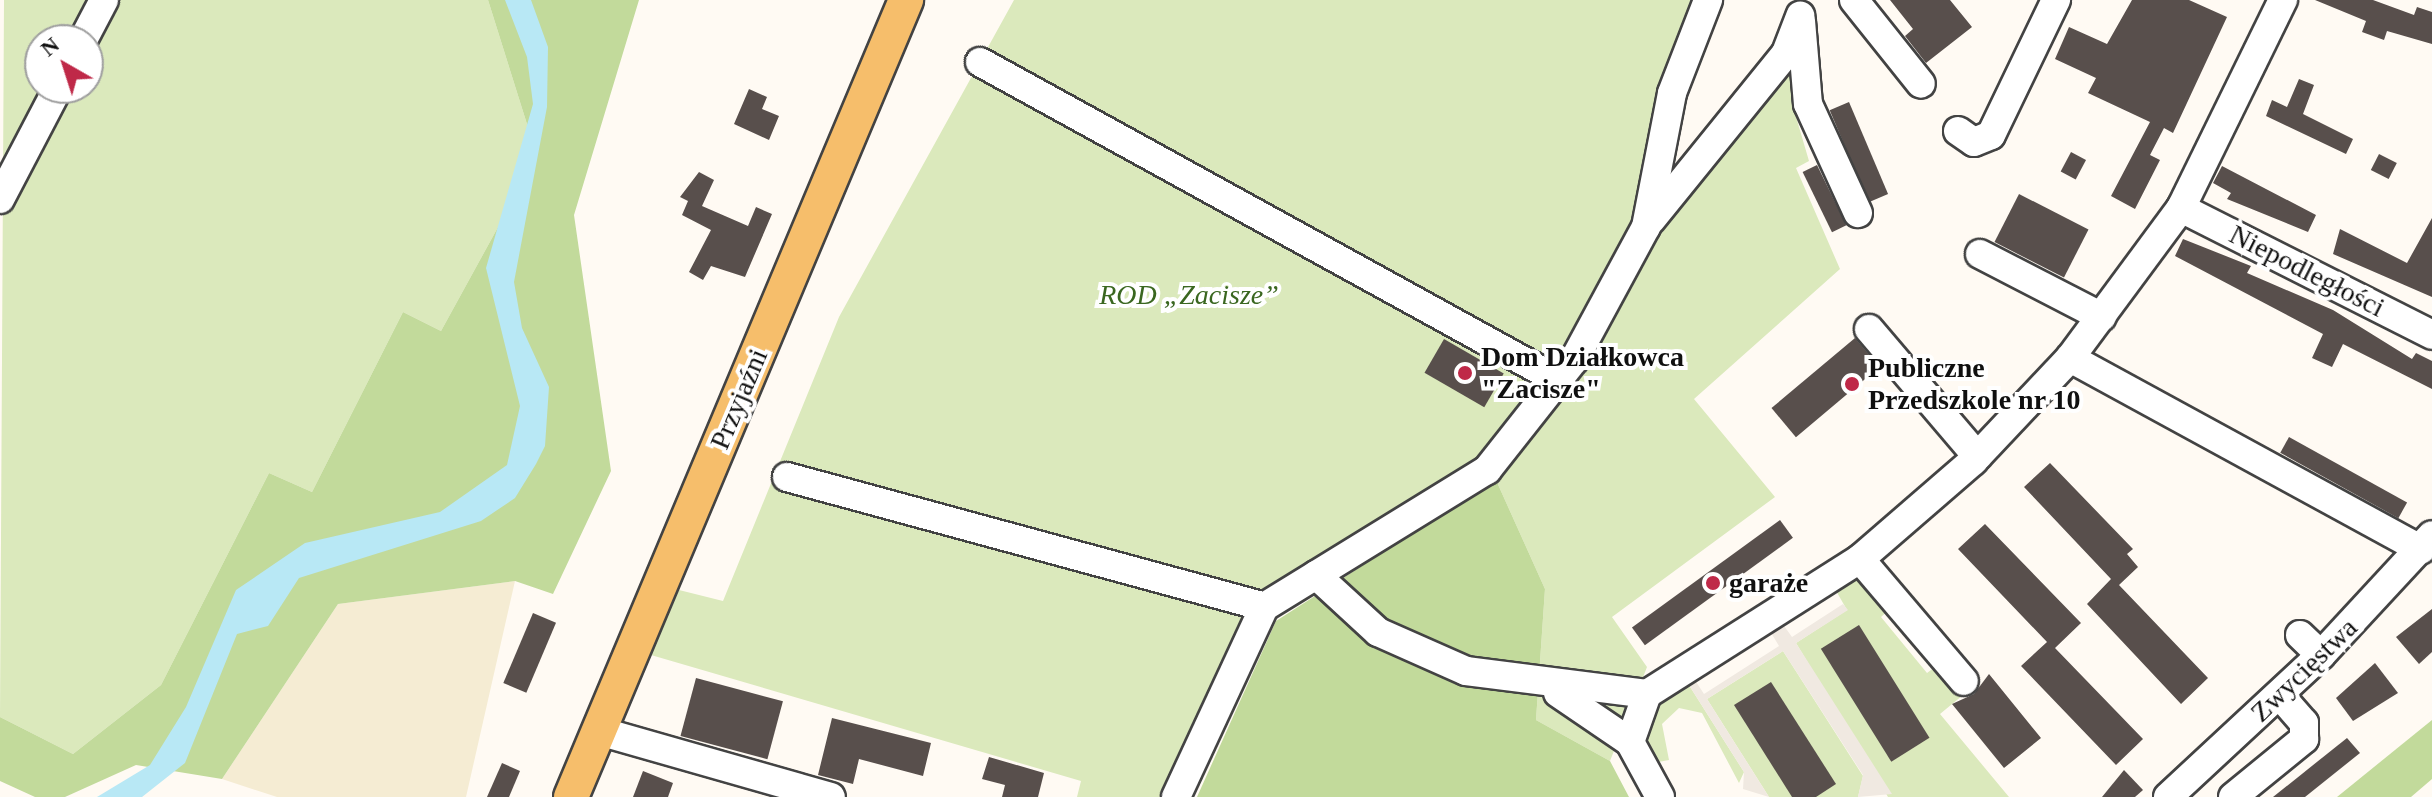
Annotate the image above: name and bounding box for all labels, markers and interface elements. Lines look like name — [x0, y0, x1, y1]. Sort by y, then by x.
north arrow — [24, 24, 104, 104]
text: N — [36, 32, 64, 61]
street label: Niepodległości — [2224, 218, 2390, 324]
park label: ROD „Zacisze” — [1099, 278, 1279, 312]
place label: Dom Działkowca "Zacisze" — [1481, 340, 1684, 406]
street label: Przyjaźni — [703, 344, 775, 454]
place label: Publiczne Przedszkole nr 10 — [1868, 351, 2081, 417]
marker: Dom Działkowca "Zacisze" — [1456, 364, 1474, 382]
marker: Publiczne Przedszkole nr 10 — [1843, 375, 1861, 393]
place label: garaże — [1729, 566, 1808, 600]
marker: garaże — [1704, 574, 1722, 592]
street label: Zwycięstwa — [2244, 611, 2364, 729]

